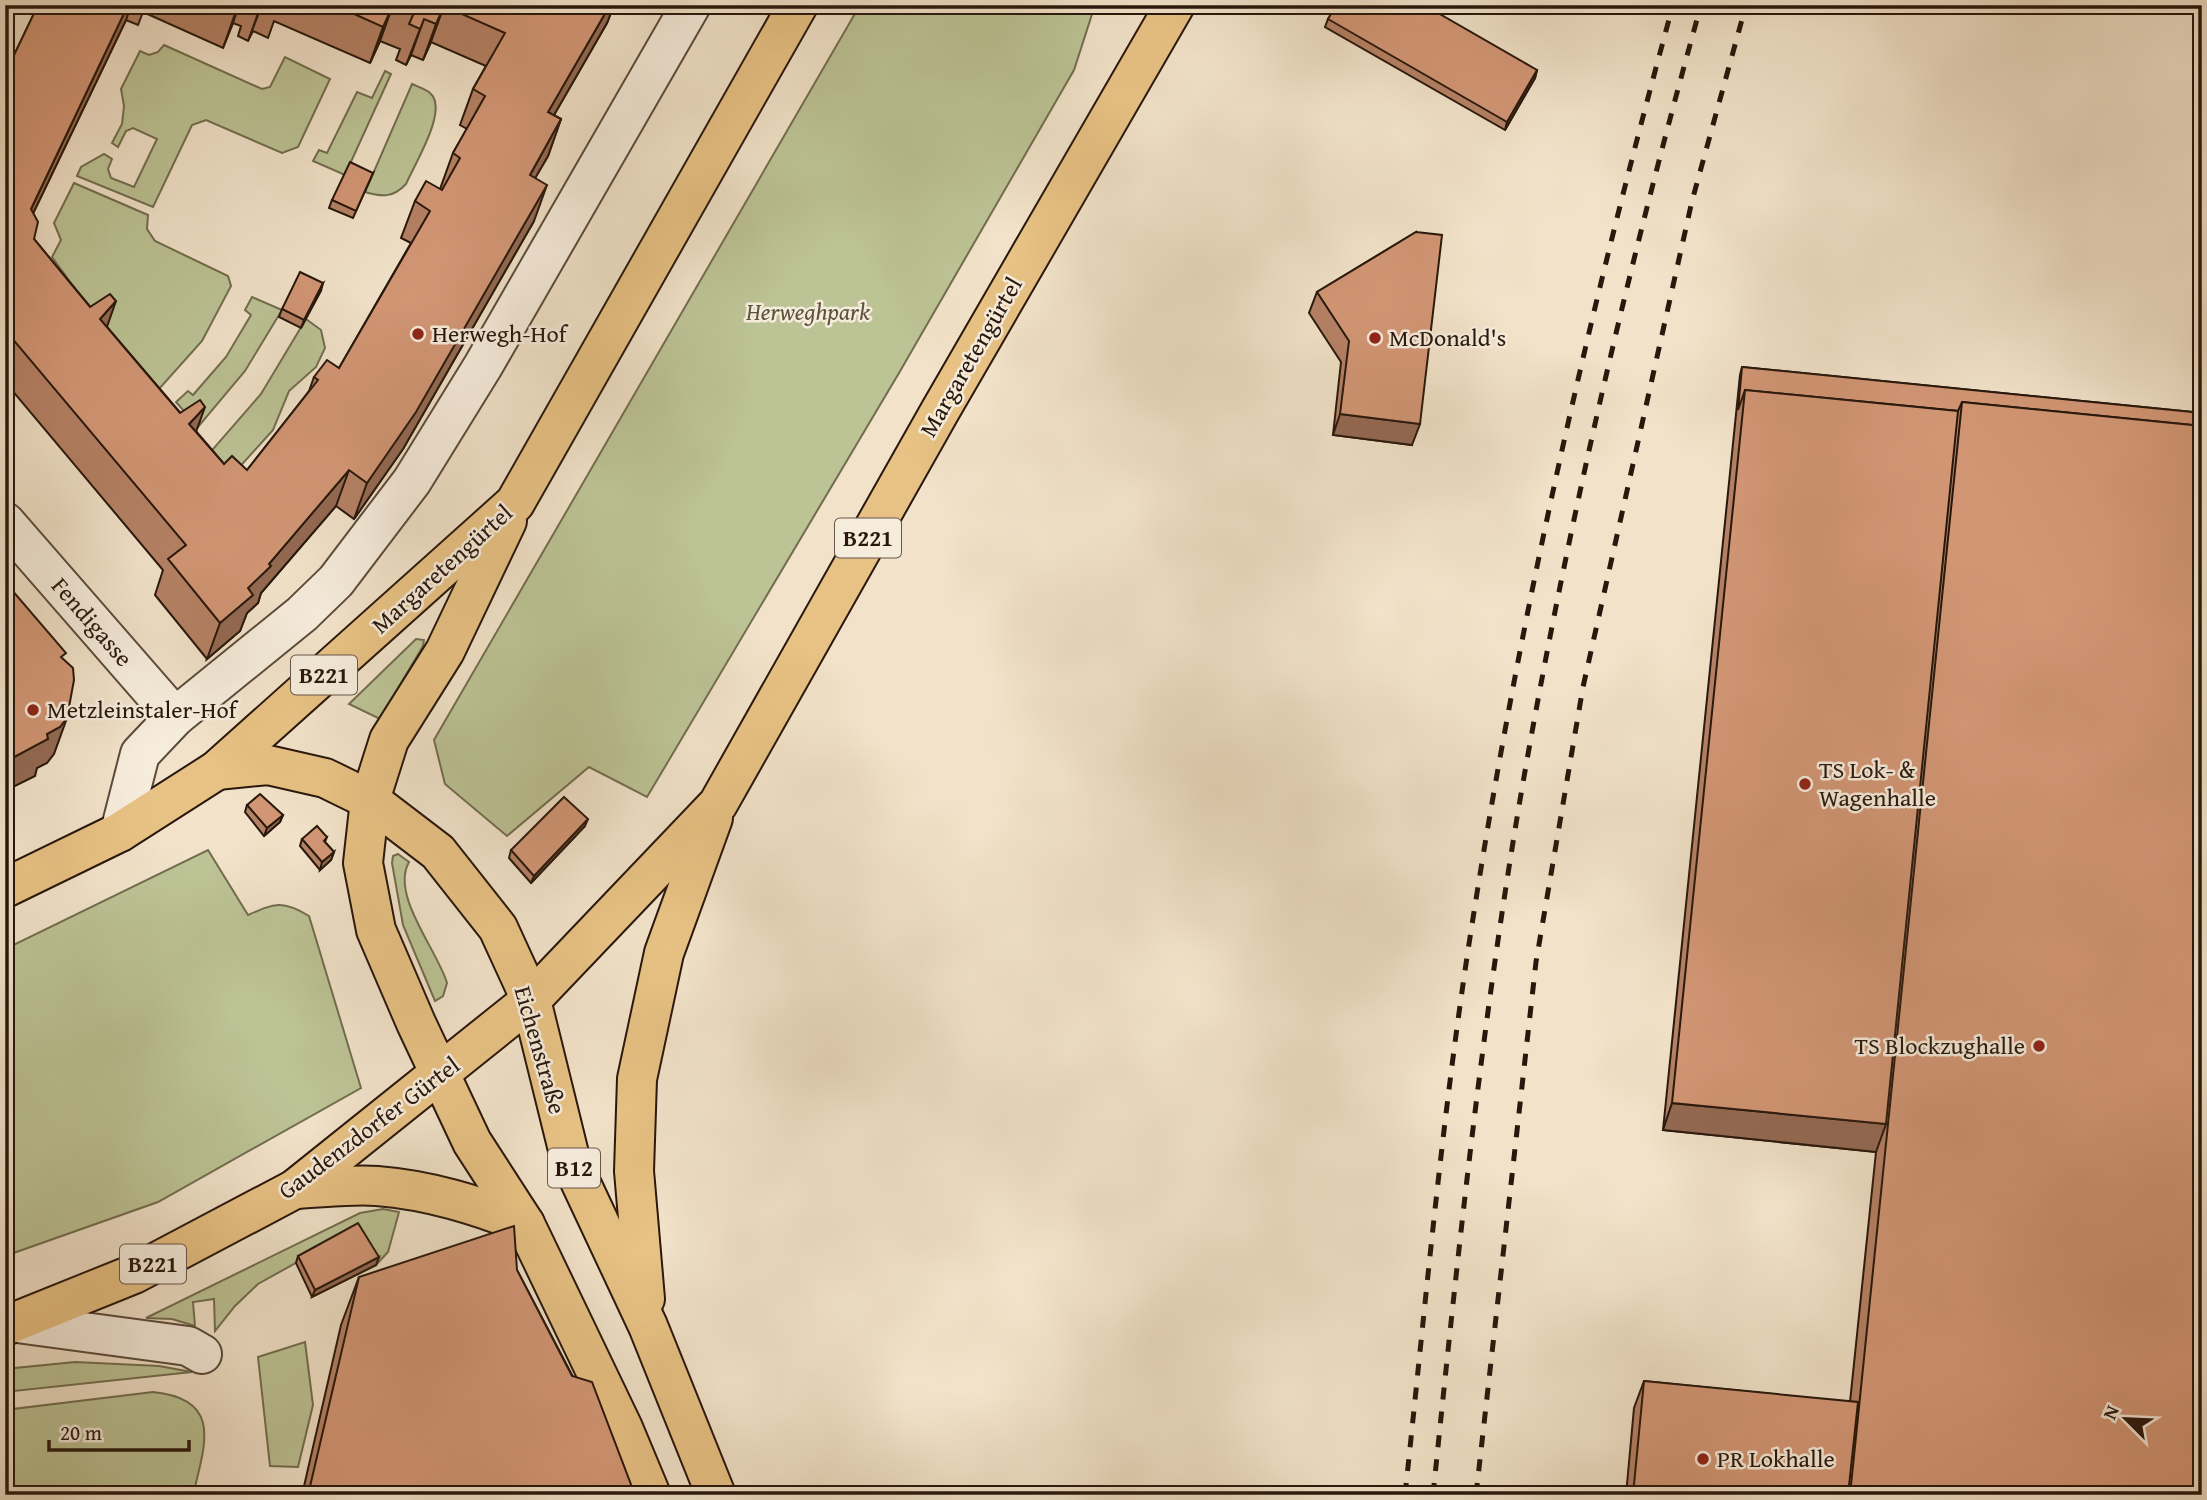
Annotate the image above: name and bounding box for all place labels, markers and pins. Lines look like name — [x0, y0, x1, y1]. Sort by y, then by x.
place label: Herwegh-Hof — [432, 316, 569, 351]
place label: McDonald's — [1389, 320, 1506, 355]
marker: Herwegh-Hof — [410, 326, 426, 342]
marker: McDonald's — [1367, 330, 1383, 346]
place label: Metzleinstaler-Hof — [47, 692, 239, 727]
marker: Metzleinstaler-Hof — [25, 702, 41, 718]
place label: TS Lok- & Wagenhalle — [1819, 752, 1936, 815]
marker: TS Lok- & Wagenhalle — [1797, 776, 1813, 792]
place label: TS Blockzughalle — [1855, 1028, 2025, 1063]
marker: TS Blockzughalle — [2031, 1038, 2047, 1054]
place label: PR Lokhalle — [1717, 1441, 1835, 1476]
marker: PR Lokhalle — [1695, 1451, 1711, 1467]

